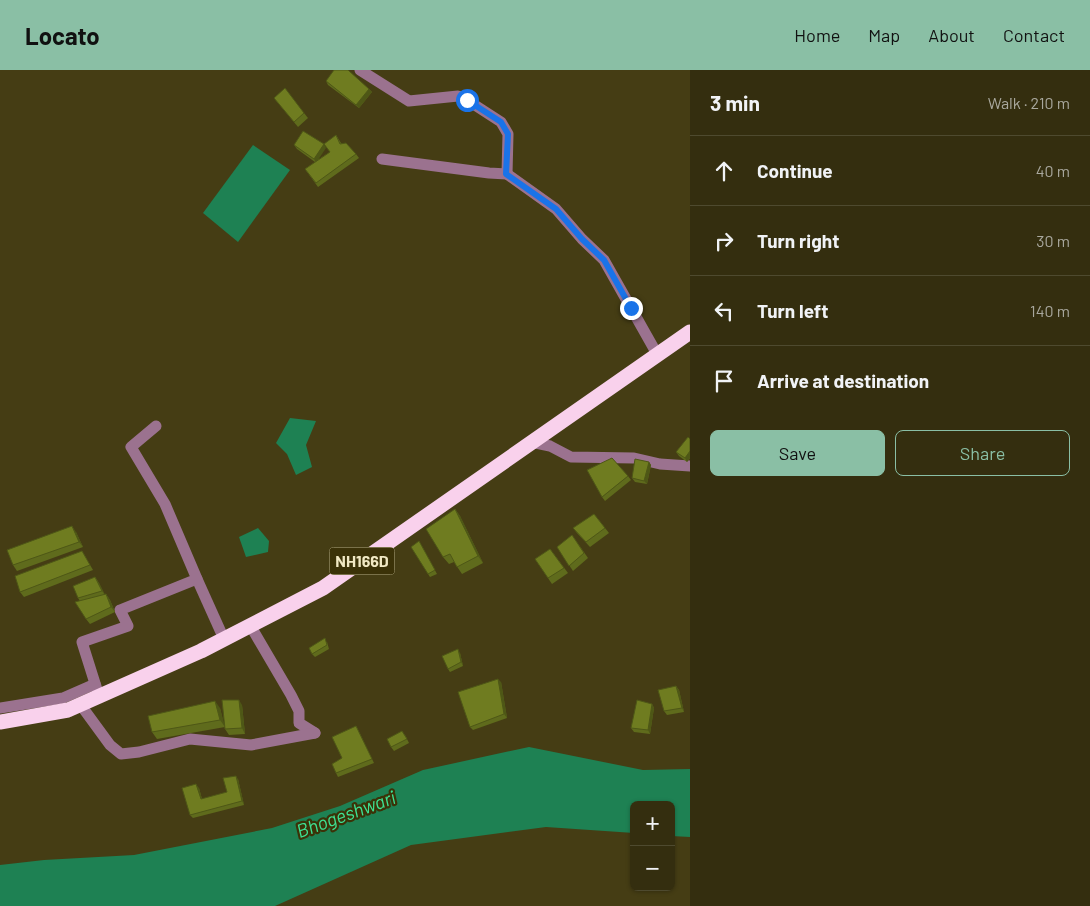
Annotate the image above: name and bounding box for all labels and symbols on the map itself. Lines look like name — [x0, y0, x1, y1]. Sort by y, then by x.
route start — [456, 89, 479, 112]
route end — [620, 297, 643, 320]
road number: NH166D — [330, 548, 394, 574]
water label: Bhogeshwari — [293, 785, 399, 842]

